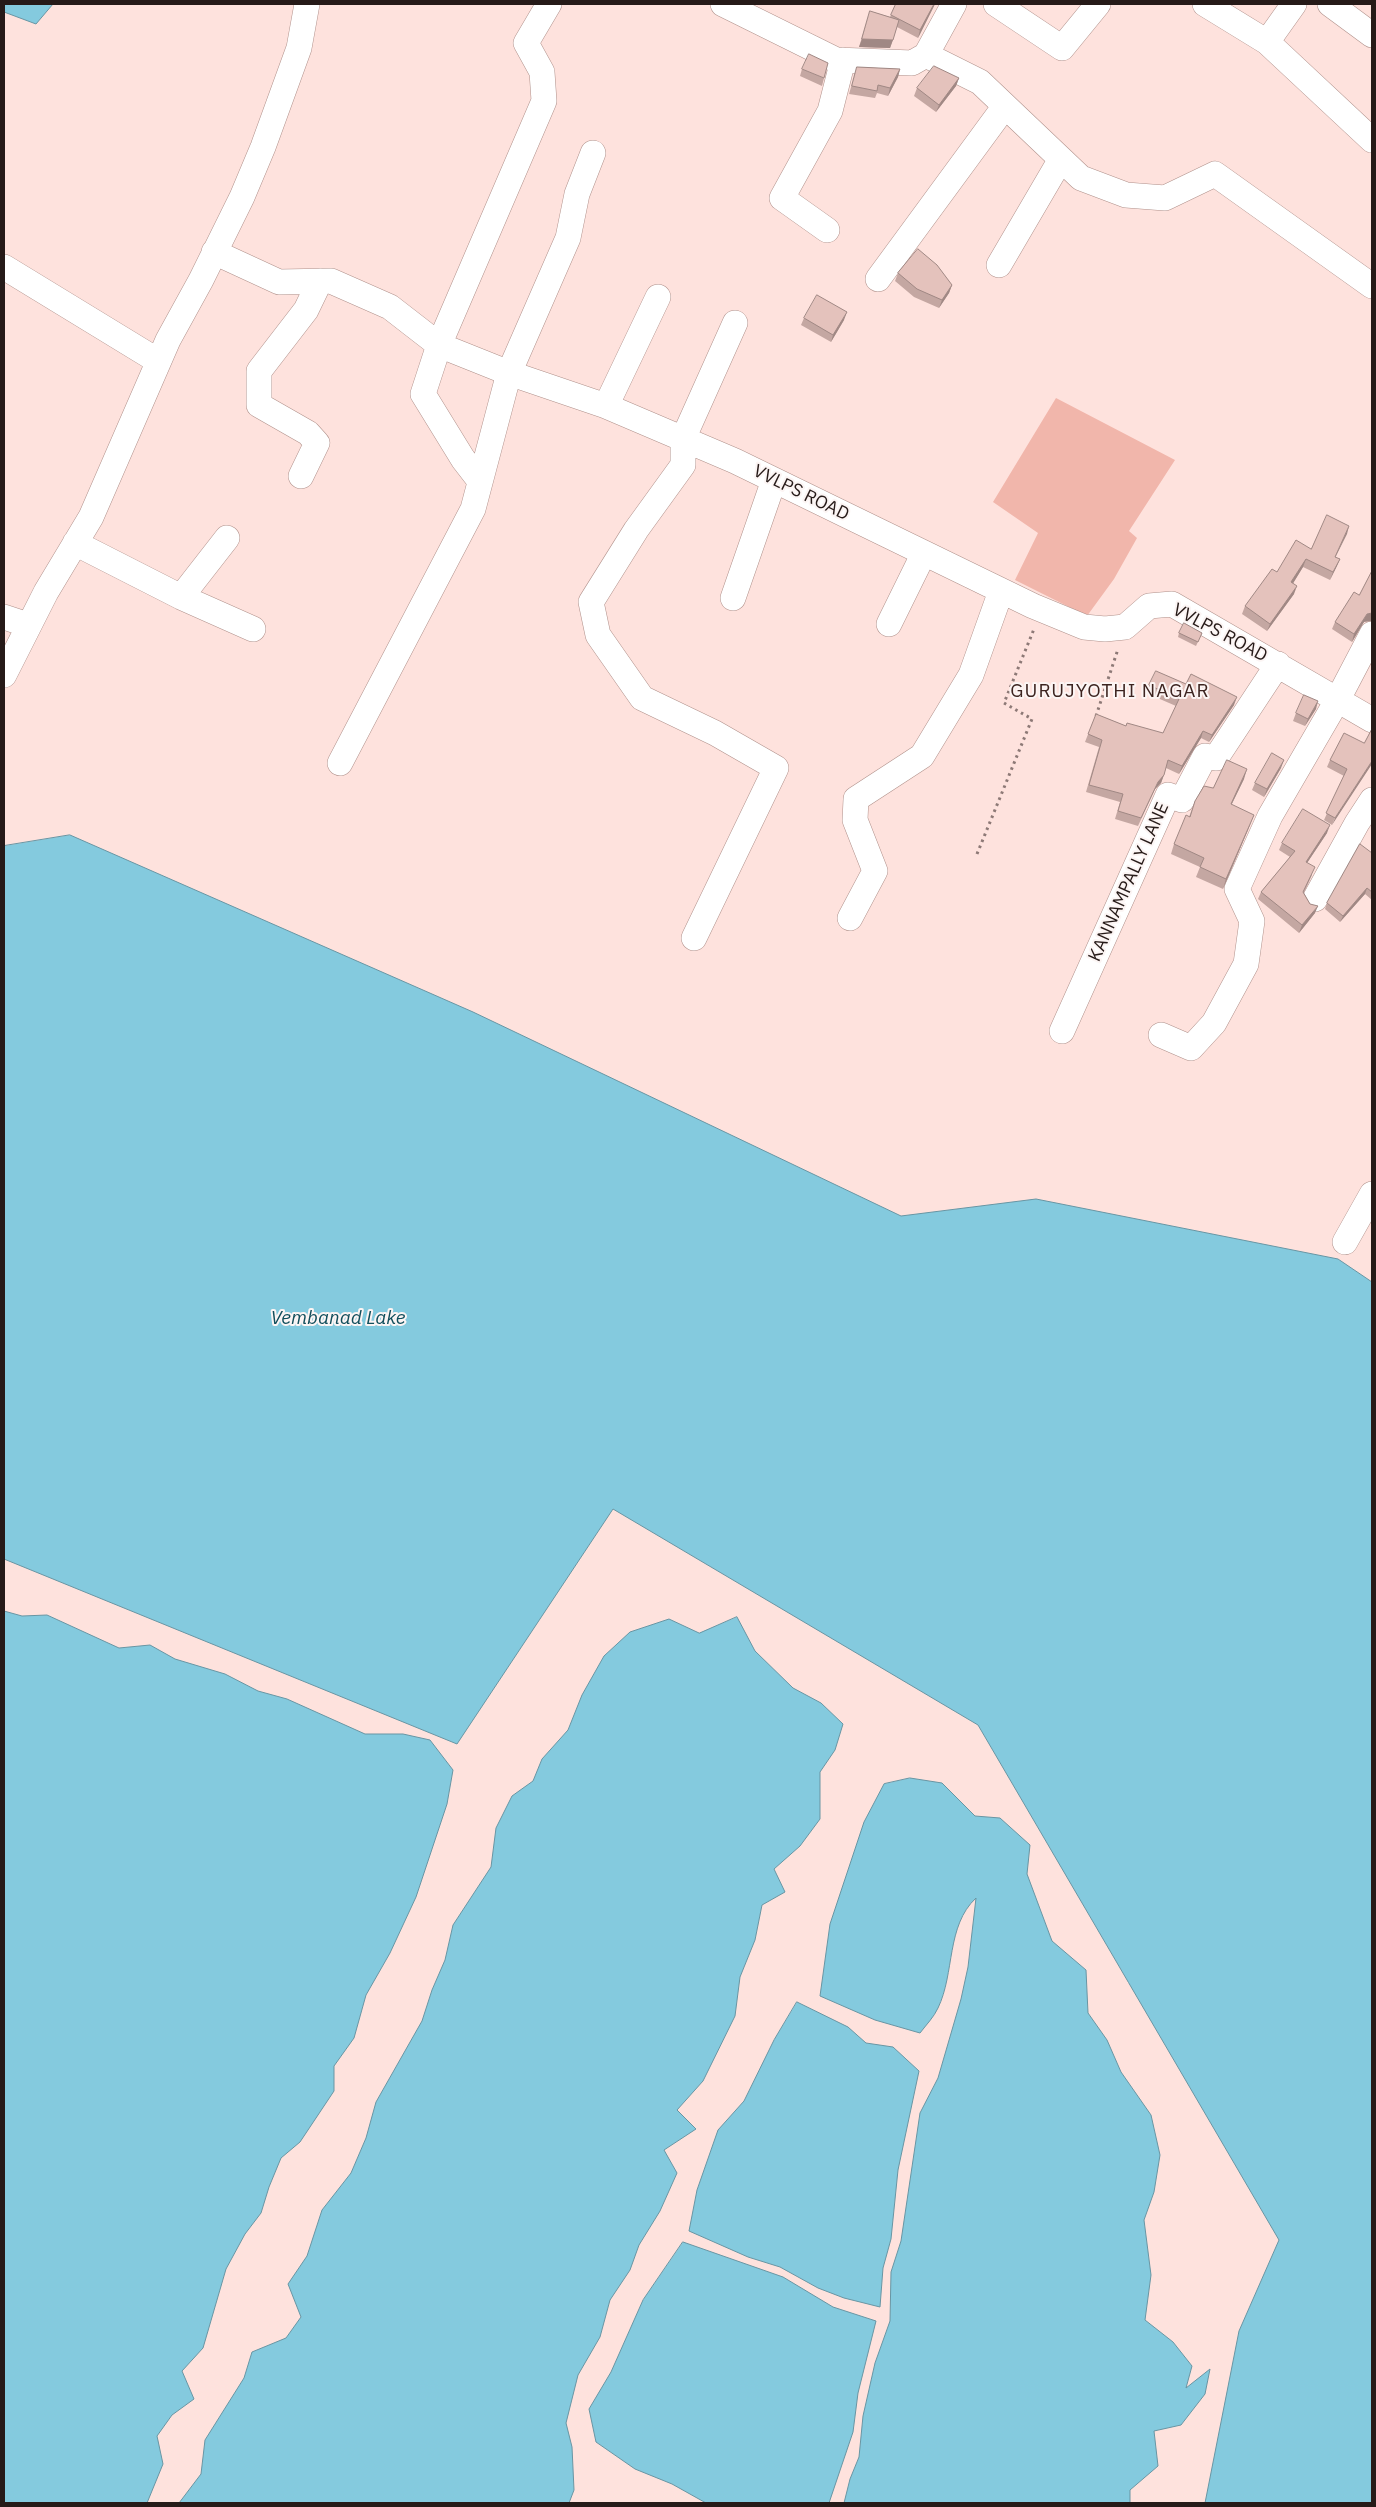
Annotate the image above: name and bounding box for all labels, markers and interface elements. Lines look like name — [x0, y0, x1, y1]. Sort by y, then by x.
street label: VVLPS ROAD — [749, 460, 853, 526]
street label: VVLPS ROAD — [1169, 599, 1271, 667]
district label: GURUJYOTHI NAGAR — [1008, 681, 1212, 703]
street label: KANNAMPALLY LANE — [1084, 799, 1174, 965]
water label: Vembanad Lake — [270, 1308, 406, 1330]

